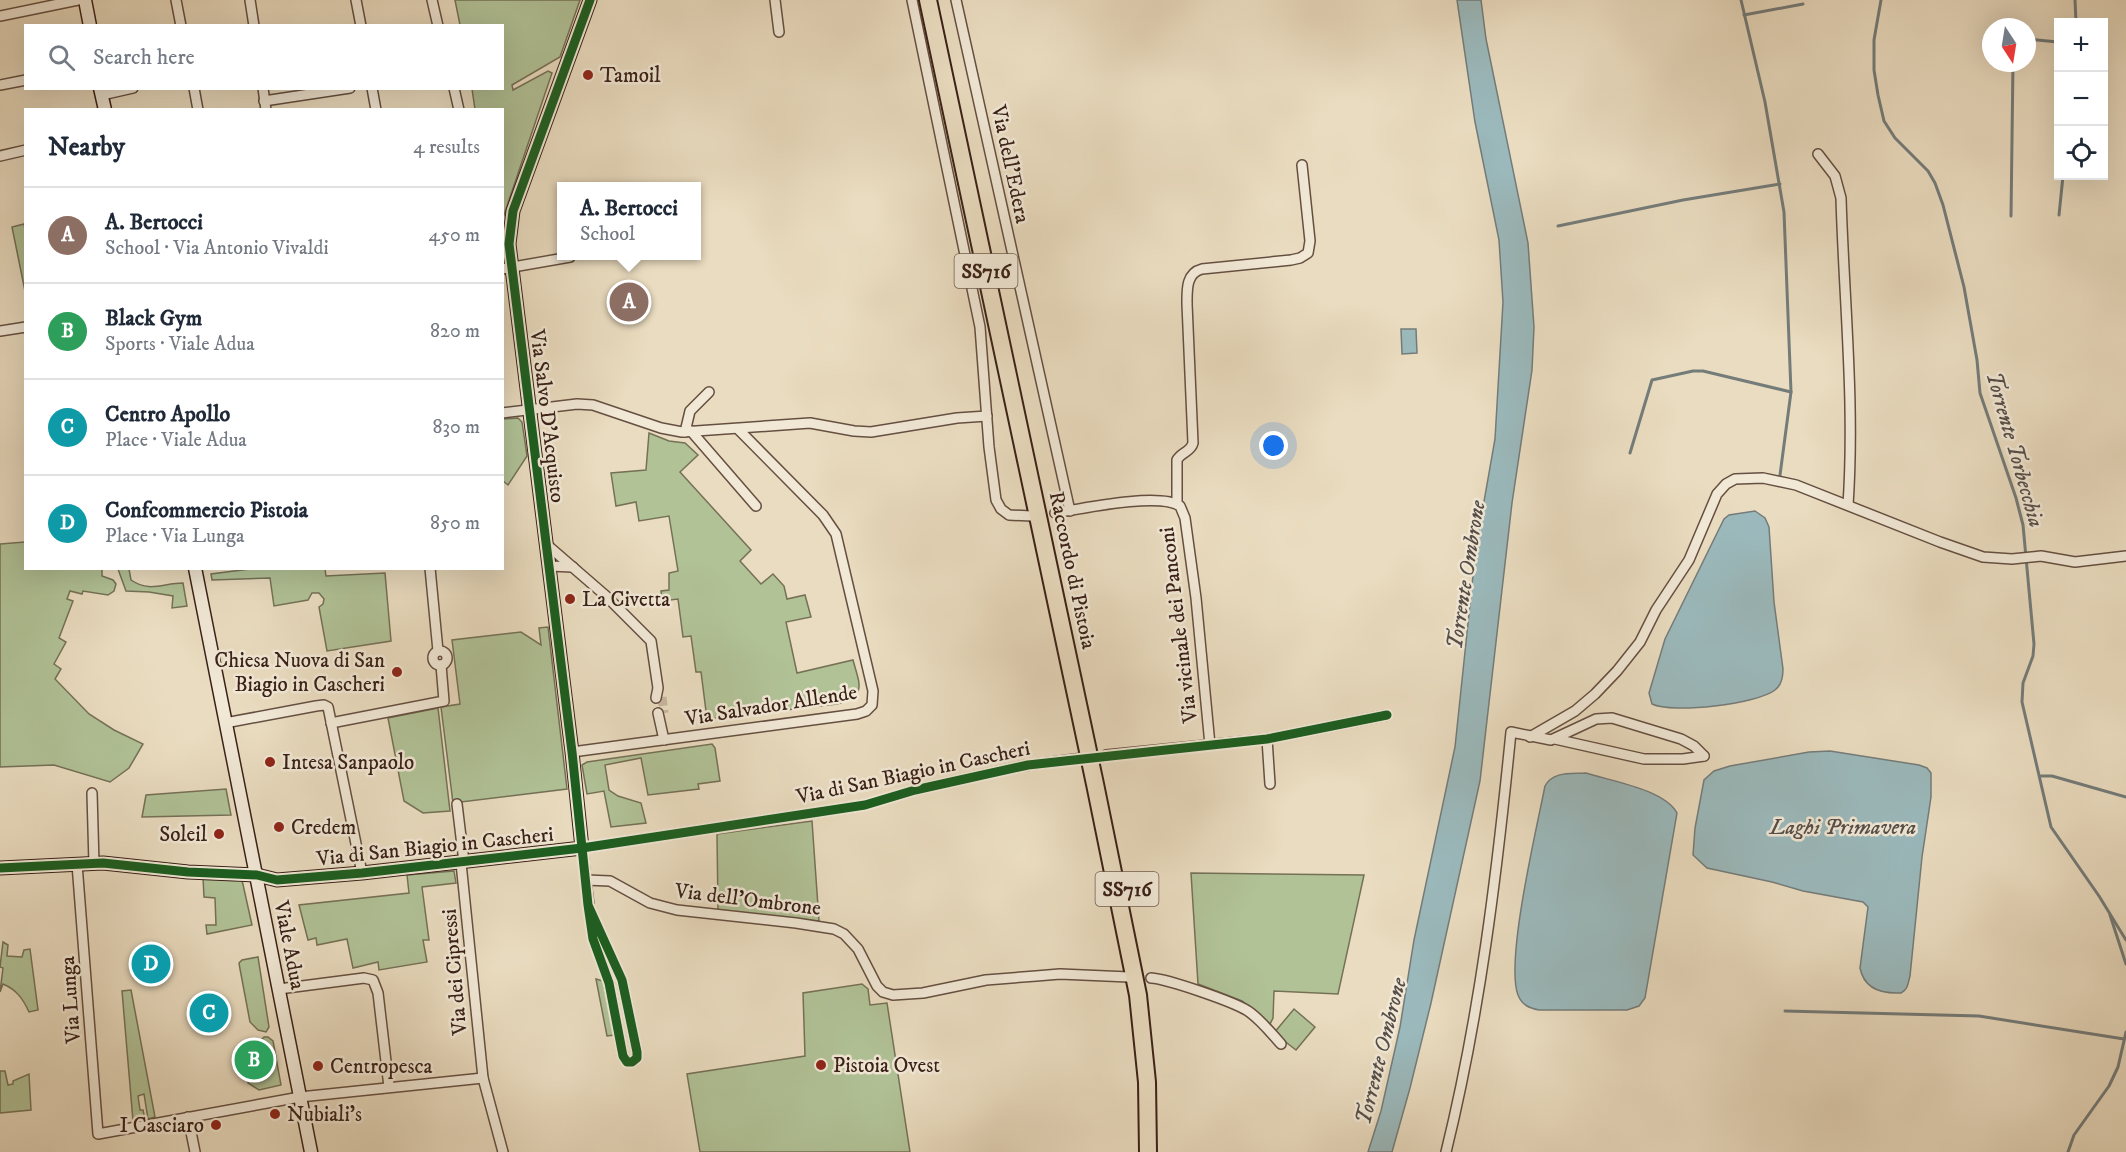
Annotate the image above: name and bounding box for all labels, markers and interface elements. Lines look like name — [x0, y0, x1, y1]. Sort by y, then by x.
north arrow — [1982, 18, 2036, 72]
map controls — [2054, 18, 2108, 180]
button: + — [2054, 18, 2108, 72]
search box — [24, 24, 504, 90]
icon: search — [45, 41, 78, 74]
text: Search here — [93, 44, 195, 71]
place label: Tamoil — [600, 63, 661, 89]
marker: Tamoil — [581, 68, 595, 82]
button: − — [2054, 72, 2108, 126]
street label: Via dell'Edera — [985, 102, 1035, 226]
button: locate — [2054, 126, 2108, 180]
text: Nearby — [48, 131, 125, 164]
text: 4 results — [413, 135, 480, 160]
popup — [557, 182, 701, 260]
text: A. Bertocci — [580, 195, 678, 222]
text: A. Bertocci — [105, 209, 203, 236]
text: School — [580, 222, 635, 247]
text: A — [61, 223, 74, 248]
text: 450 m — [429, 223, 480, 248]
text: School · Via Antonio Vivaldi — [105, 236, 329, 261]
road number: SS716 — [954, 254, 1018, 288]
pin: A — [610, 280, 648, 324]
text: Black Gym — [105, 305, 202, 332]
text: B — [61, 319, 74, 344]
text: 820 m — [430, 319, 480, 344]
street label: Via Salvo D'Acquisto — [523, 327, 571, 504]
text: Sports · Viale Adua — [105, 332, 255, 357]
water label: Torrente Torbecchia — [1979, 368, 2050, 530]
text: Centro Apollo — [105, 401, 230, 428]
text: C — [61, 415, 74, 440]
text: 830 m — [432, 415, 480, 440]
text: Place · Viale Adua — [105, 428, 247, 453]
your location — [1259, 431, 1288, 460]
street label: Raccordo di Pistoia — [1043, 489, 1101, 651]
text: Confcommercio Pistoia — [105, 497, 308, 524]
water label: Torrente Ombrone — [1441, 498, 1492, 652]
text: D — [60, 511, 75, 536]
text: 850 m — [430, 511, 480, 536]
text: Place · Via Lunga — [105, 524, 245, 549]
street label: Via vicinale dei Panconi — [1154, 525, 1204, 725]
place label: La Civetta — [582, 587, 670, 613]
marker: La Civetta — [563, 592, 577, 606]
place label: Chiesa Nuova di San Biagio in Cascheri — [214, 648, 385, 698]
marker: Chiesa Nuova di San Biagio in Cascheri — [390, 665, 404, 679]
street label: Via Salvador Allende — [682, 680, 859, 733]
street label: Via di San Biagio in Cascheri — [793, 735, 1032, 811]
place label: Intesa Sanpaolo — [282, 750, 414, 776]
marker: Intesa Sanpaolo — [263, 755, 277, 769]
water label: Laghi Primavera — [1768, 814, 1916, 841]
place label: Credem — [291, 815, 357, 841]
marker: Credem — [272, 820, 286, 834]
place label: Soleil — [159, 822, 208, 848]
street label: Via di San Biagio in Cascheri — [314, 822, 555, 872]
marker: Soleil — [212, 827, 226, 841]
road number: SS716 — [1096, 872, 1158, 906]
street label: Via dell'Ombrone — [672, 878, 823, 922]
street label: Viale Adua — [267, 898, 310, 992]
street label: Via dei Cipressi — [437, 908, 474, 1037]
pin: D — [132, 942, 170, 986]
street label: Via Lunga — [55, 955, 87, 1045]
water label: Torrente Ombrone — [1350, 975, 1413, 1128]
pin: C — [190, 990, 228, 1036]
pin: B — [234, 1038, 274, 1082]
place label: Pistoia Ovest — [833, 1053, 940, 1079]
place label: Centropesca — [330, 1054, 433, 1080]
marker: Pistoia Ovest — [814, 1058, 828, 1072]
marker: Centropesca — [311, 1059, 325, 1073]
place label: Nubiali's — [287, 1102, 362, 1128]
marker: Nubiali's — [268, 1107, 282, 1121]
place label: I Casciaro — [120, 1113, 204, 1139]
marker: I Casciaro — [209, 1118, 223, 1132]

